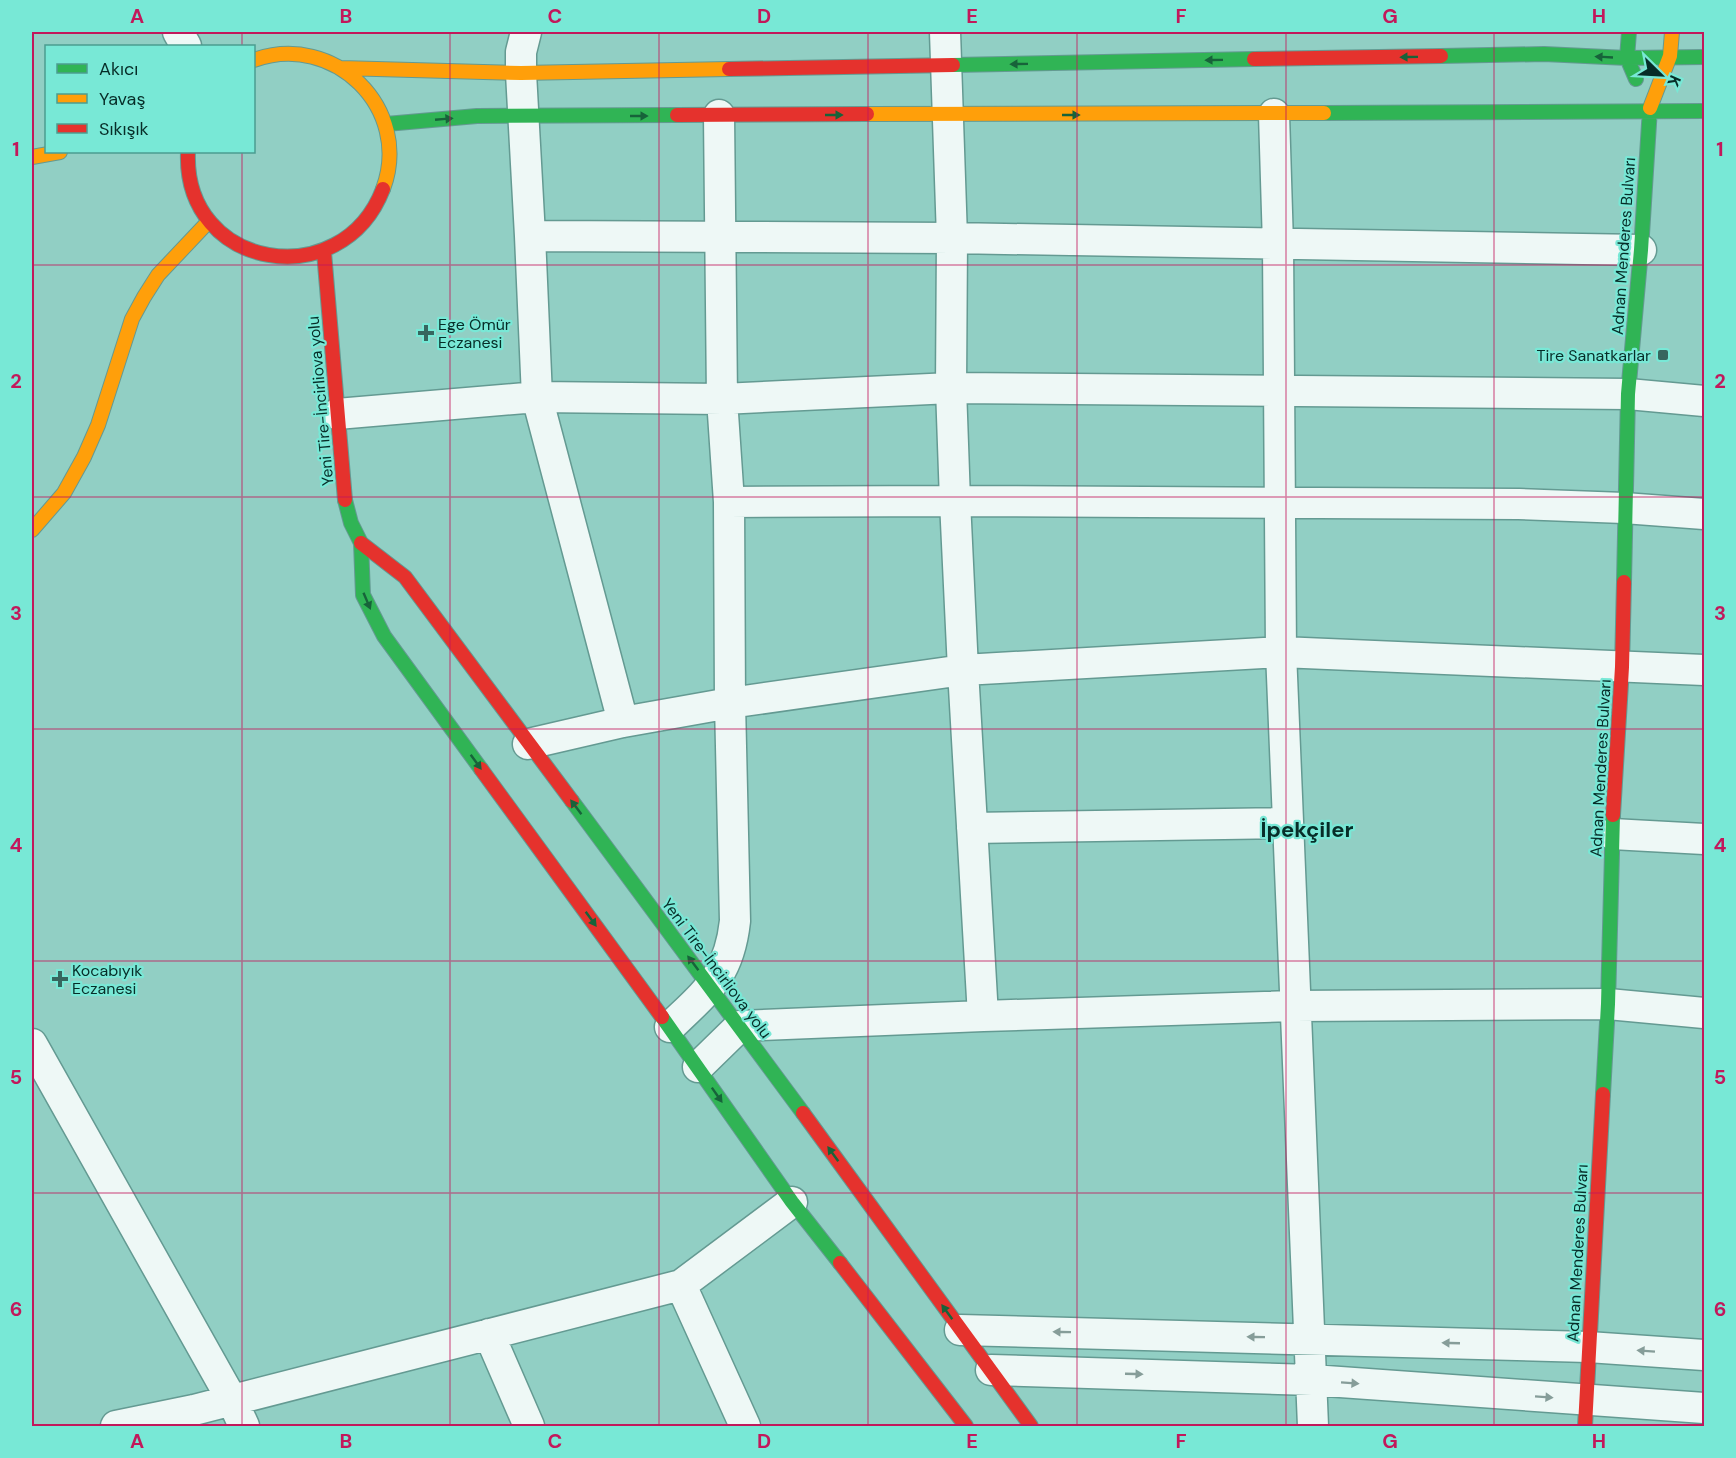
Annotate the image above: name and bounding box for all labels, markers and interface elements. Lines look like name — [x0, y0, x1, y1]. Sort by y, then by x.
text: A — [130, 3, 144, 29]
text: B — [340, 3, 352, 29]
text: C — [548, 3, 562, 29]
text: D — [757, 3, 771, 29]
text: E — [966, 3, 978, 29]
text: F — [1175, 3, 1187, 29]
text: G — [1382, 3, 1398, 29]
text: H — [1592, 3, 1606, 29]
legend — [45, 45, 255, 153]
north arrow — [1631, 45, 1691, 105]
one-way arrow — [1400, 52, 1419, 61]
one-way arrow — [1595, 52, 1614, 62]
one-way arrow — [1205, 55, 1224, 65]
text: Akıcı — [99, 57, 138, 81]
one-way arrow — [1010, 59, 1029, 69]
text: K — [1662, 72, 1686, 90]
text: Yavaş — [99, 87, 145, 111]
one-way arrow — [824, 110, 843, 120]
one-way arrow — [1061, 110, 1080, 119]
one-way arrow — [629, 111, 648, 121]
one-way arrow — [434, 114, 453, 124]
text: Sıkışık — [99, 117, 149, 141]
text: 1 — [12, 136, 20, 162]
text: 1 — [1716, 136, 1724, 162]
street label: Adnan Menderes Bulvarı — [1607, 157, 1640, 336]
place label: Ege Ömür Eczanesi — [438, 314, 511, 353]
street label: Yeni Tire-İncirliova yolu — [303, 315, 338, 487]
marker: Ege Ömür Eczanesi — [419, 326, 433, 340]
place label: Tire Sanatkarlar — [1536, 345, 1651, 366]
marker: Tire Sanatkarlar — [1656, 348, 1670, 362]
text: 2 — [10, 368, 22, 394]
text: 2 — [1714, 368, 1726, 394]
one-way arrow — [362, 592, 372, 610]
text: 3 — [10, 600, 22, 626]
text: 3 — [1714, 600, 1726, 626]
street label: Adnan Menderes Bulvarı — [1585, 679, 1616, 857]
one-way arrow — [470, 753, 482, 769]
one-way arrow — [570, 799, 582, 814]
district label: İpekçiler — [1261, 815, 1353, 844]
text: 4 — [10, 832, 23, 858]
text: 4 — [1714, 832, 1727, 858]
street label: Yeni Tire-İncirliova yolu — [657, 894, 776, 1043]
one-way arrow — [585, 911, 597, 927]
one-way arrow — [687, 955, 699, 970]
place label: Kocabıyık Eczanesi — [72, 960, 142, 999]
marker: Kocabıyık Eczanesi — [53, 972, 67, 986]
text: 5 — [10, 1064, 22, 1090]
text: 5 — [1714, 1064, 1726, 1090]
one-way arrow — [711, 1086, 723, 1102]
one-way arrow — [827, 1146, 839, 1161]
street label: Adnan Menderes Bulvarı — [1562, 1164, 1593, 1342]
text: 6 — [10, 1296, 22, 1322]
text: 6 — [1714, 1296, 1726, 1322]
one-way arrow — [941, 1305, 953, 1321]
one-way arrow — [1052, 1328, 1071, 1337]
one-way arrow — [1247, 1332, 1266, 1342]
one-way arrow — [1442, 1338, 1461, 1347]
one-way arrow — [1637, 1346, 1656, 1356]
one-way arrow — [1124, 1370, 1143, 1379]
one-way arrow — [1340, 1378, 1359, 1388]
one-way arrow — [1535, 1392, 1554, 1402]
text: A — [130, 1428, 144, 1454]
text: B — [340, 1428, 352, 1454]
text: C — [548, 1428, 562, 1454]
text: D — [757, 1428, 771, 1454]
text: E — [966, 1428, 978, 1454]
text: F — [1175, 1428, 1187, 1454]
text: G — [1382, 1428, 1398, 1454]
text: H — [1592, 1428, 1606, 1454]

